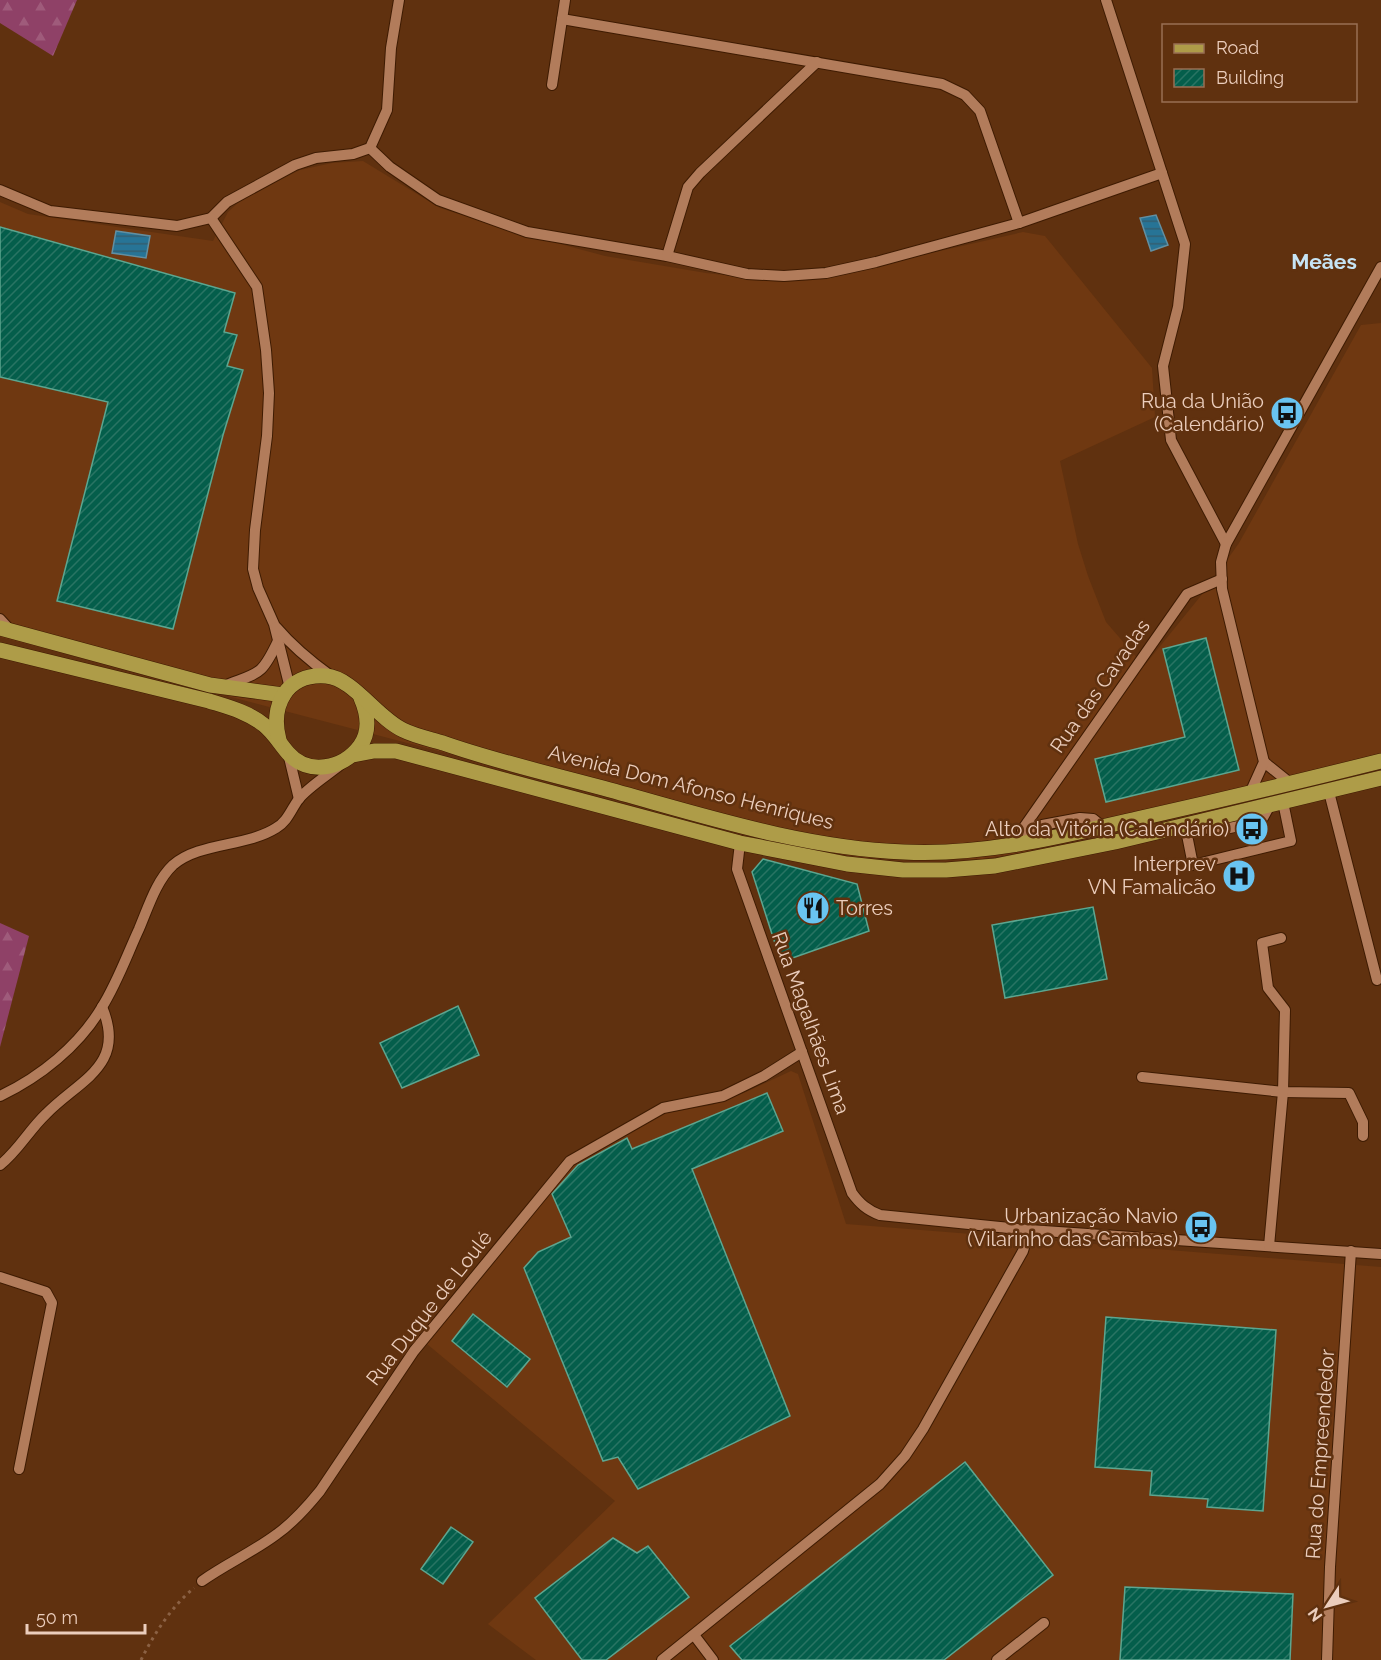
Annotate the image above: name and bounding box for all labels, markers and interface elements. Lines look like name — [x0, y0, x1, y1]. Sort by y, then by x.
legend — [1162, 24, 1357, 102]
text: Road — [1216, 37, 1259, 58]
text: Building — [1216, 67, 1284, 88]
district label: Meães — [1291, 249, 1357, 274]
place label: Rua da União (Calendário) — [1141, 389, 1264, 436]
bus stop icon: Rua da União (Calendário) — [1269, 395, 1305, 431]
street label: Rua das Cavadas — [1045, 615, 1155, 757]
street label: Avenida Dom Afonso Henriques — [546, 740, 836, 834]
bus stop icon: Alto da Vitória (Calendário) — [1234, 811, 1270, 847]
place label: Alto da Vitória (Calendário) — [985, 817, 1229, 841]
place label: Interprev VN Famalicão — [1088, 852, 1216, 899]
hospital icon: Interprev VN Famalicão — [1221, 858, 1257, 894]
restaurant icon: Torres — [795, 890, 831, 926]
place label: Torres — [836, 896, 893, 920]
street label: Rua Magalhães Lima — [767, 929, 855, 1117]
place label: Urbanização Navio (Vilarinho das Cambas) — [967, 1204, 1178, 1251]
bus stop icon: Urbanização Navio (Vilarinho das Cambas) — [1183, 1209, 1219, 1245]
street label: Rua Duque de Loulé — [361, 1226, 497, 1390]
street label: Rua do Empreendedor — [1301, 1348, 1339, 1560]
north arrow — [1297, 1576, 1357, 1636]
scale bar — [27, 1597, 146, 1635]
text: N — [1304, 1604, 1327, 1625]
text: 50 m — [36, 1607, 78, 1628]

